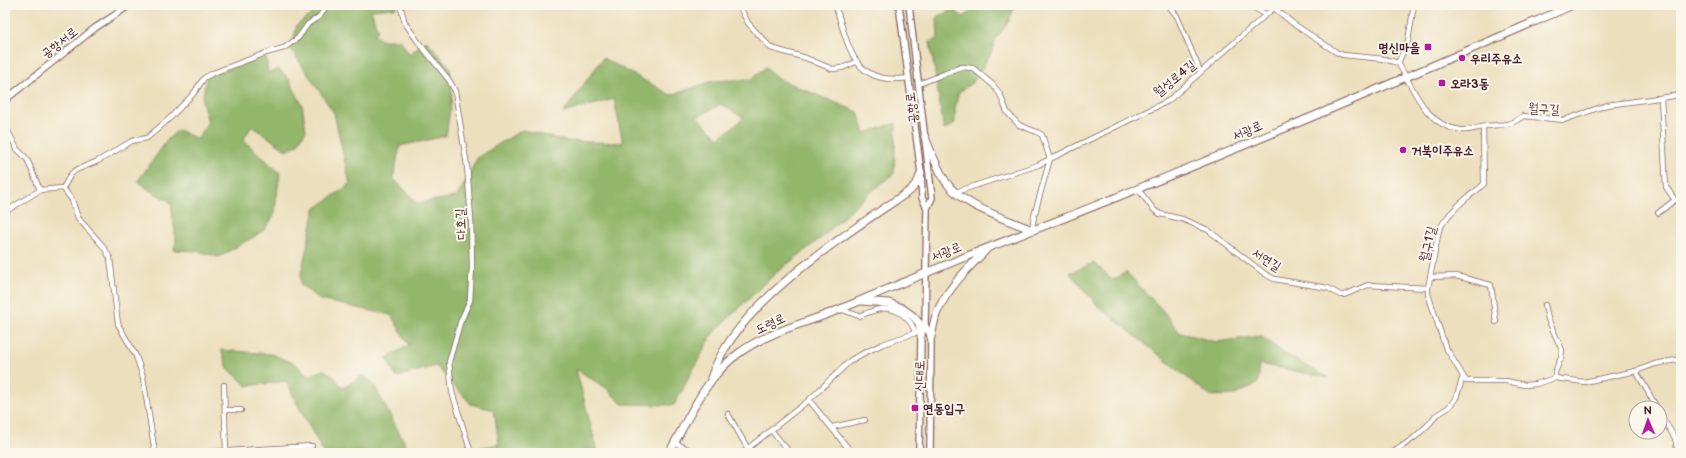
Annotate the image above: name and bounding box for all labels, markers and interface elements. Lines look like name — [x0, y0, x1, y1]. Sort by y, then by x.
street label: 공항서로 — [38, 24, 81, 62]
place label: 명신마을 — [1378, 40, 1421, 56]
marker: 명신마을 — [1423, 42, 1433, 52]
place label: 우리주유소 — [1470, 51, 1523, 67]
marker: 우리주유소 — [1457, 53, 1467, 63]
street label: 월성로4길 — [1150, 57, 1199, 101]
place label: 오라3동 — [1450, 76, 1490, 92]
marker: 오라3동 — [1437, 78, 1447, 88]
street label: 공항로 — [902, 91, 922, 124]
street label: 월구길 — [1528, 100, 1560, 118]
street label: 서광로 — [1230, 117, 1265, 144]
place label: 거북이주유소 — [1411, 143, 1474, 159]
marker: 거북이주유소 — [1398, 145, 1408, 155]
street label: 다호길 — [452, 208, 470, 240]
street label: 월구1길 — [1416, 225, 1440, 264]
street label: 서광로 — [929, 239, 964, 265]
street label: 서연길 — [1249, 245, 1284, 275]
street label: 도령로 — [753, 310, 788, 338]
street label: 신대로 — [912, 360, 928, 392]
north arrow — [1628, 400, 1668, 440]
place label: 연동입구 — [923, 401, 965, 417]
marker: 연동입구 — [910, 403, 920, 413]
text: N — [1643, 404, 1652, 417]

